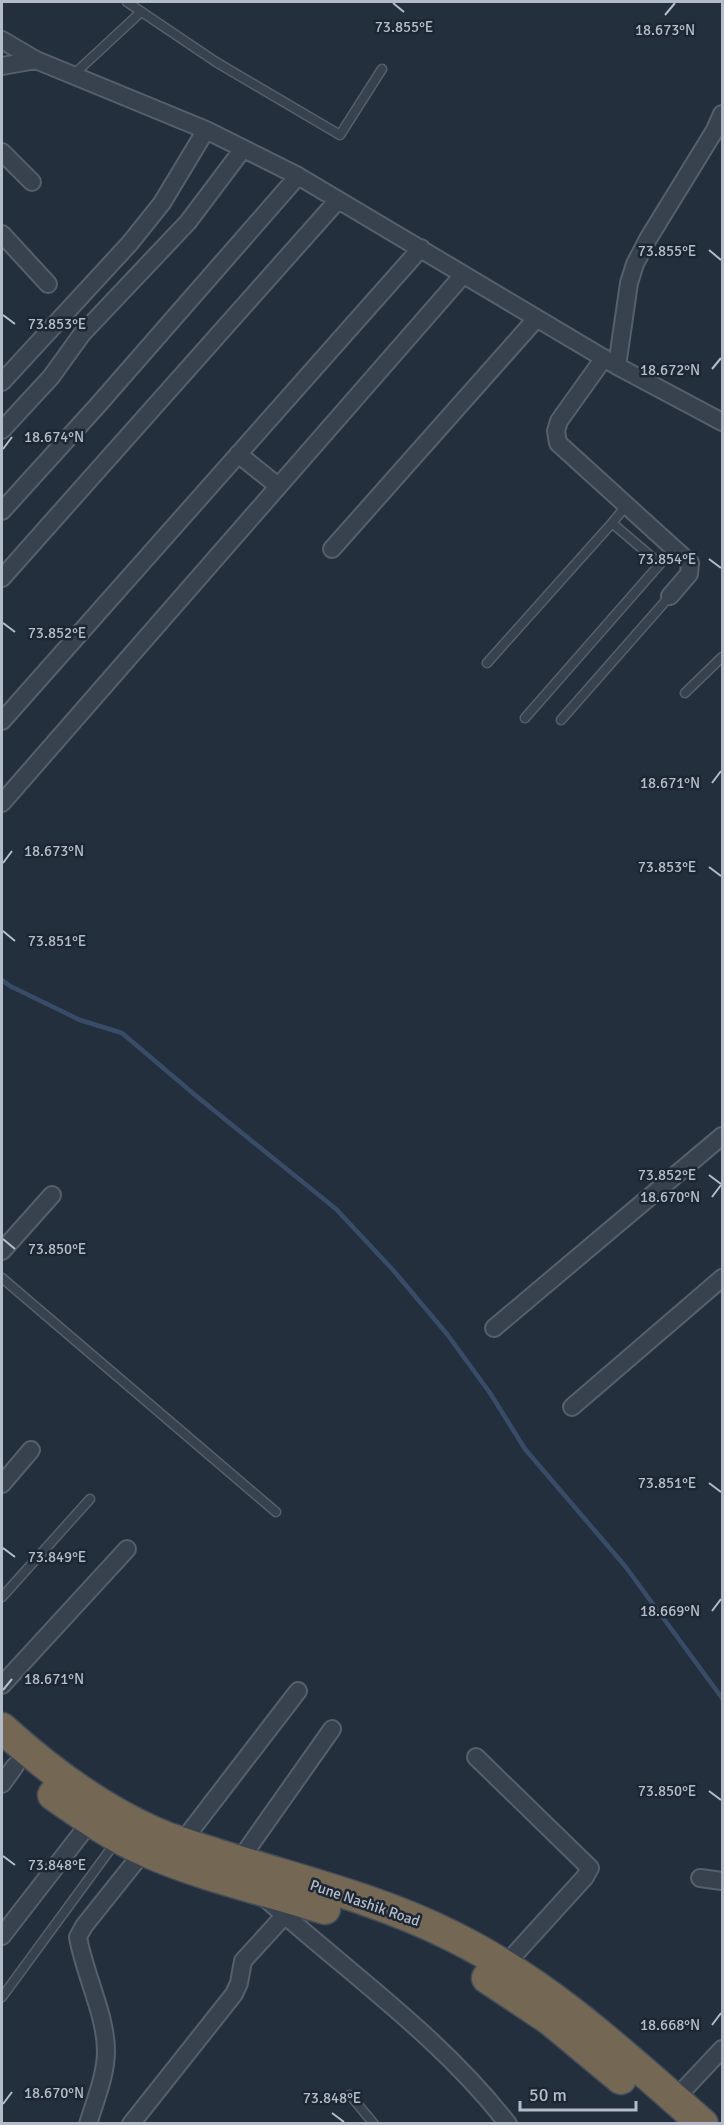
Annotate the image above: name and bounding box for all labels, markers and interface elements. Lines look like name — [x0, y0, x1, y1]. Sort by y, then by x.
text: 73.855°E — [375, 18, 433, 36]
text: 18.673°N — [635, 21, 695, 39]
text: 73.855°E — [638, 242, 696, 260]
text: 73.853°E — [28, 315, 86, 333]
text: 18.672°N — [640, 361, 700, 379]
text: 18.674°N — [24, 428, 84, 446]
text: 73.854°E — [638, 550, 696, 568]
text: 73.852°E — [28, 624, 86, 642]
text: 18.671°N — [640, 774, 700, 792]
text: 18.673°N — [24, 842, 84, 860]
text: 73.853°E — [638, 858, 696, 876]
text: 73.851°E — [28, 932, 86, 950]
text: 73.852°E — [638, 1166, 696, 1184]
text: 18.670°N — [640, 1188, 700, 1206]
text: 73.850°E — [28, 1240, 86, 1258]
text: 73.851°E — [638, 1474, 696, 1492]
text: 73.849°E — [28, 1548, 86, 1566]
text: 18.669°N — [640, 1602, 700, 1620]
text: 18.671°N — [24, 1670, 84, 1688]
text: 73.850°E — [638, 1782, 696, 1800]
text: 73.848°E — [28, 1856, 86, 1874]
street label: Pune Nashik Road — [308, 1876, 422, 1930]
text: 18.668°N — [640, 2016, 700, 2034]
scale bar — [520, 2074, 636, 2112]
text: 18.670°N — [24, 2084, 84, 2102]
text: 50 m — [529, 2084, 567, 2106]
text: 73.848°E — [303, 2089, 361, 2107]

